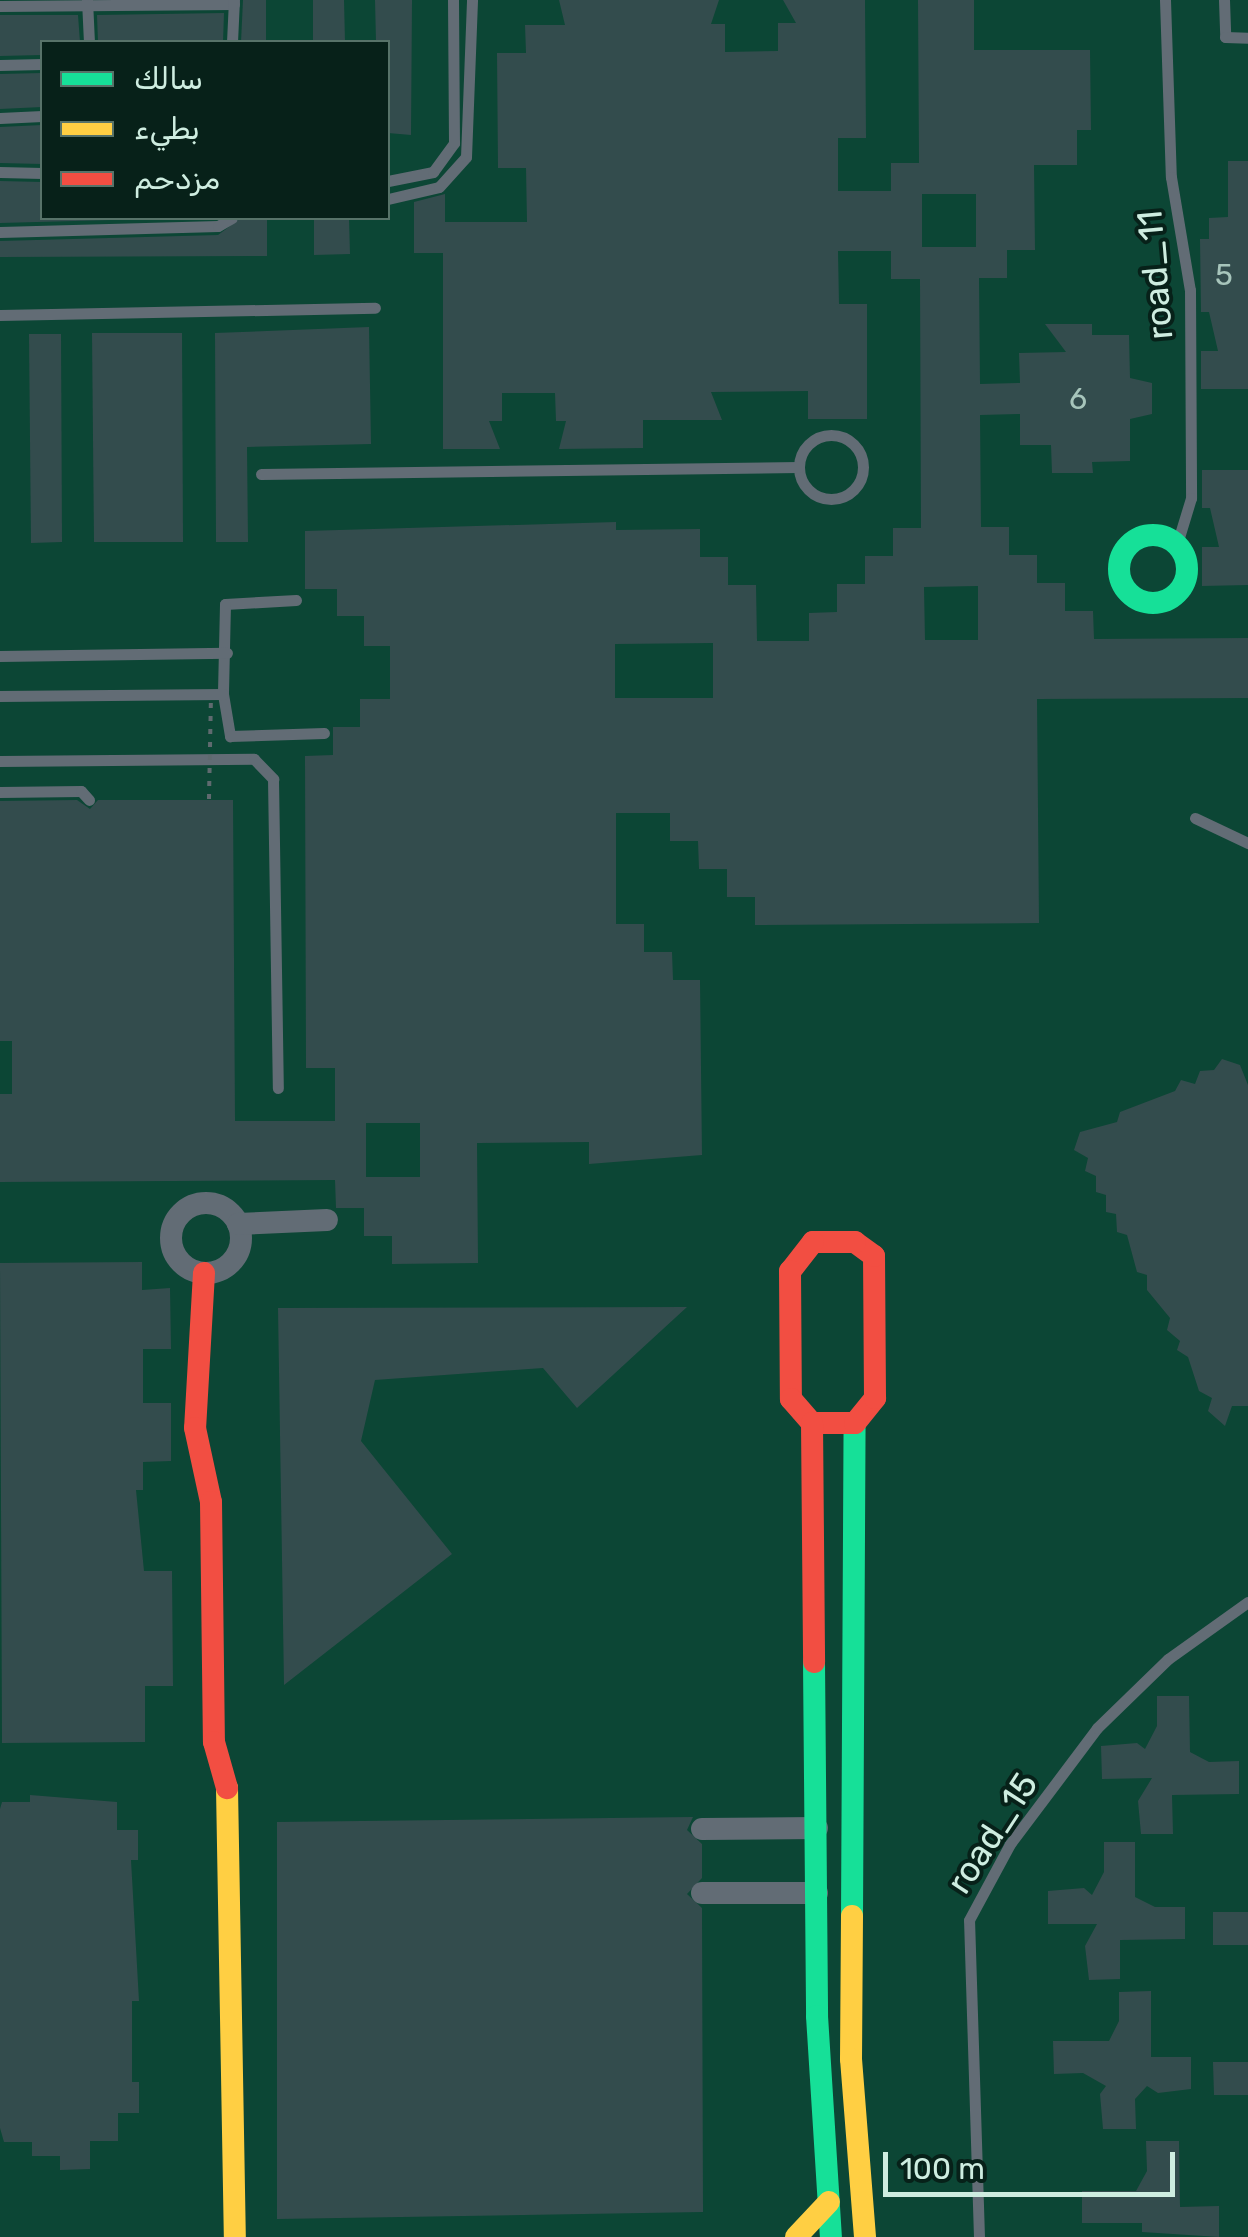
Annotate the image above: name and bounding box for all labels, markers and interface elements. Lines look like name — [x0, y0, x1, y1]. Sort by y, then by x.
legend — [40, 40, 390, 220]
text: سالك — [134, 61, 203, 97]
text: بطيء — [134, 111, 200, 147]
text: مزدحم — [134, 161, 220, 197]
street label: road_11 — [1128, 209, 1182, 341]
house number: 5 — [1215, 257, 1233, 293]
house number: 6 — [1069, 381, 1087, 417]
street label: road_15 — [938, 1765, 1046, 1901]
scale bar — [888, 2132, 1180, 2194]
text: 100 m — [900, 2151, 985, 2187]

